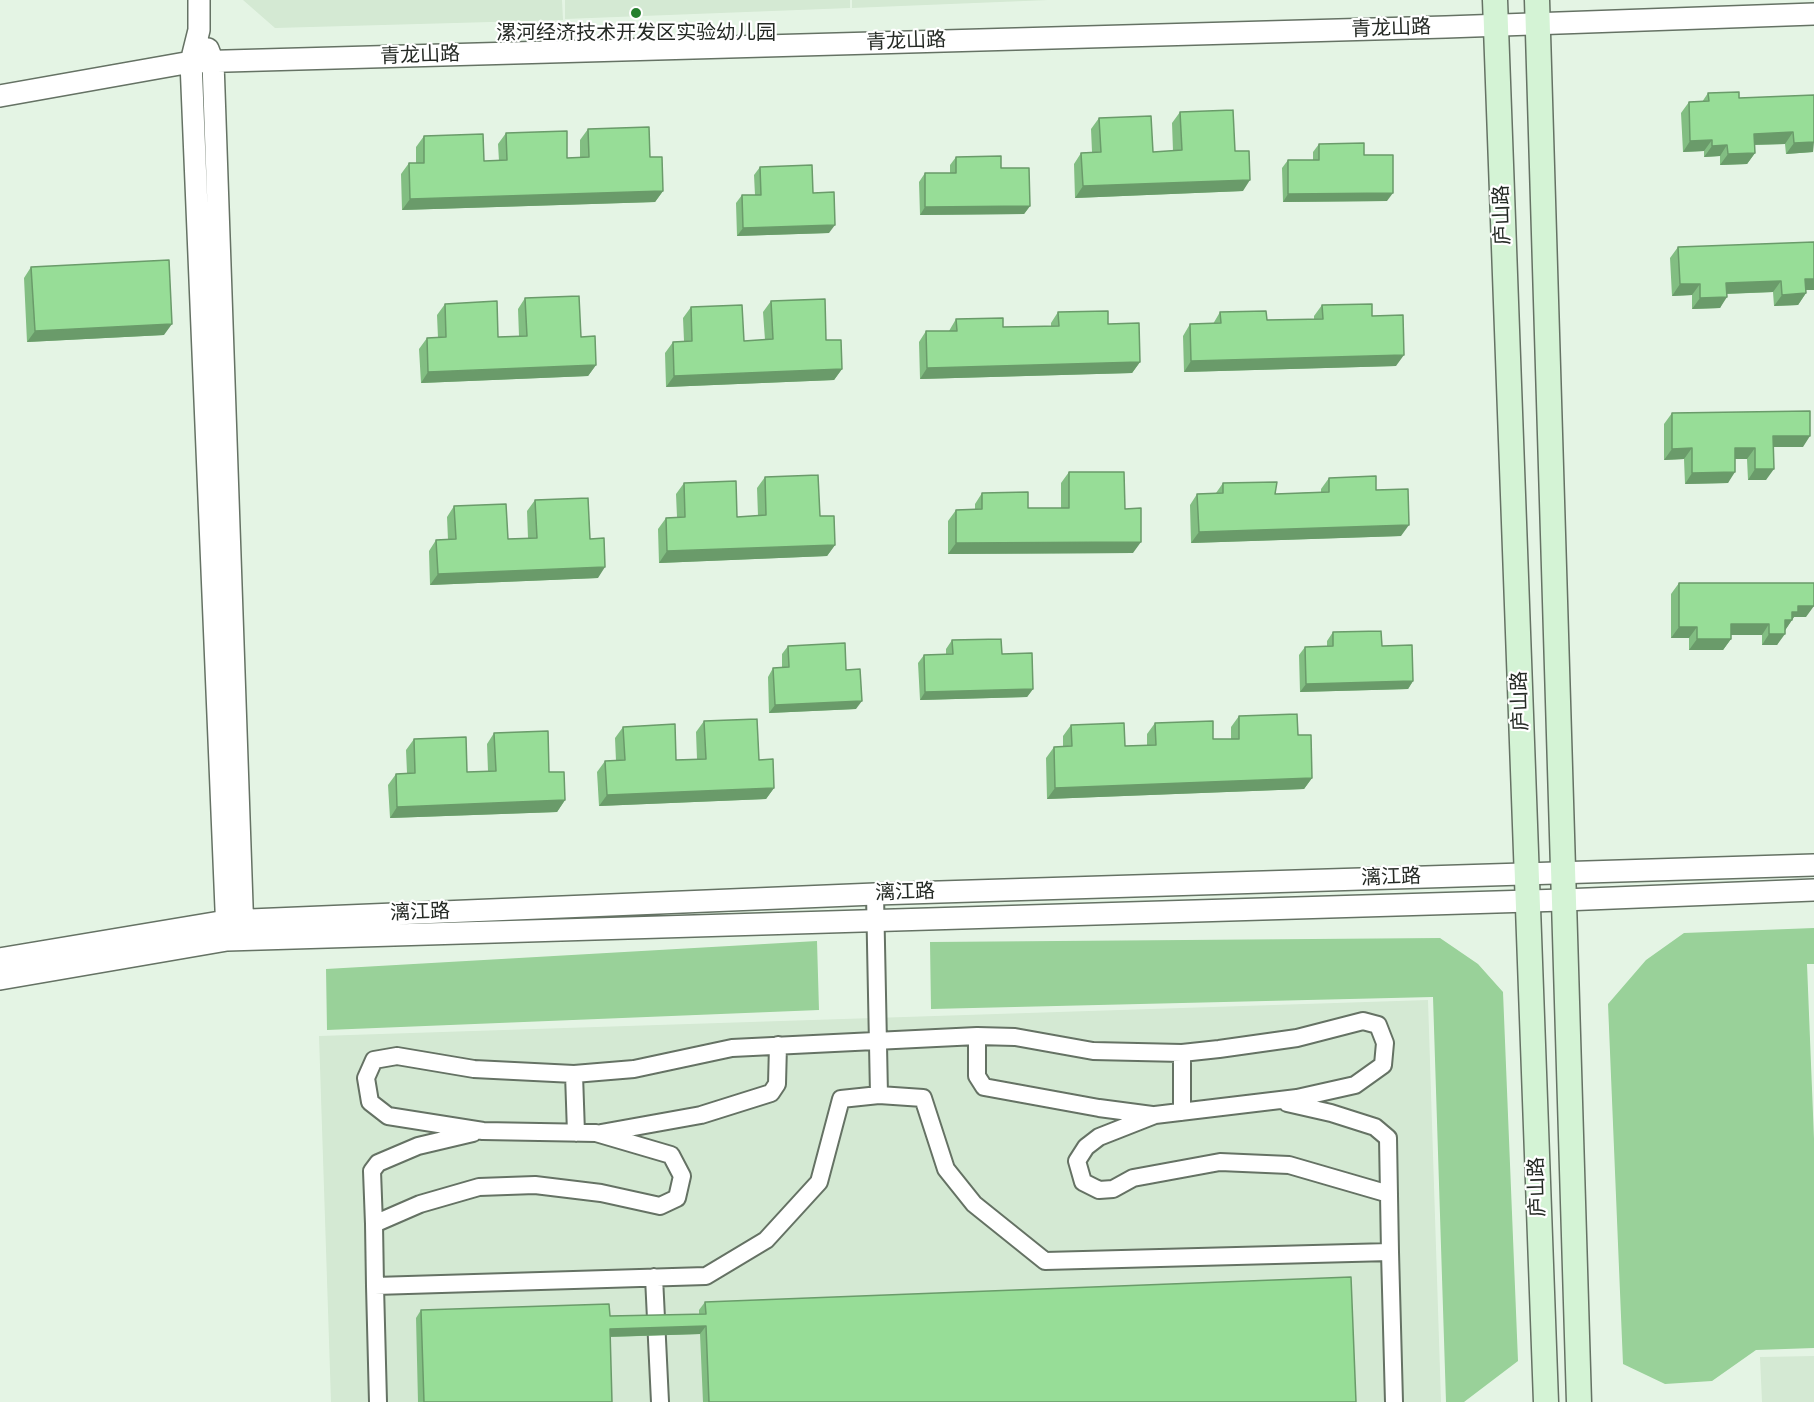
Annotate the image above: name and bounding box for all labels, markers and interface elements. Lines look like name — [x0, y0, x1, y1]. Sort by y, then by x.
marker: 漯河经济技术开发区实验幼儿园 — [629, 6, 643, 20]
street label: 青龙山路 — [1351, 16, 1431, 42]
place label: 漯河经济技术开发区实验幼儿园 — [496, 22, 776, 46]
street label: 青龙山路 — [866, 29, 946, 55]
street label: 青龙山路 — [380, 43, 460, 69]
street label: 庐山路 — [1490, 185, 1516, 245]
street label: 庐山路 — [1508, 671, 1534, 731]
street label: 漓江路 — [1361, 865, 1421, 891]
street label: 漓江路 — [875, 880, 935, 906]
street label: 漓江路 — [390, 900, 450, 926]
street label: 庐山路 — [1525, 1157, 1551, 1217]

